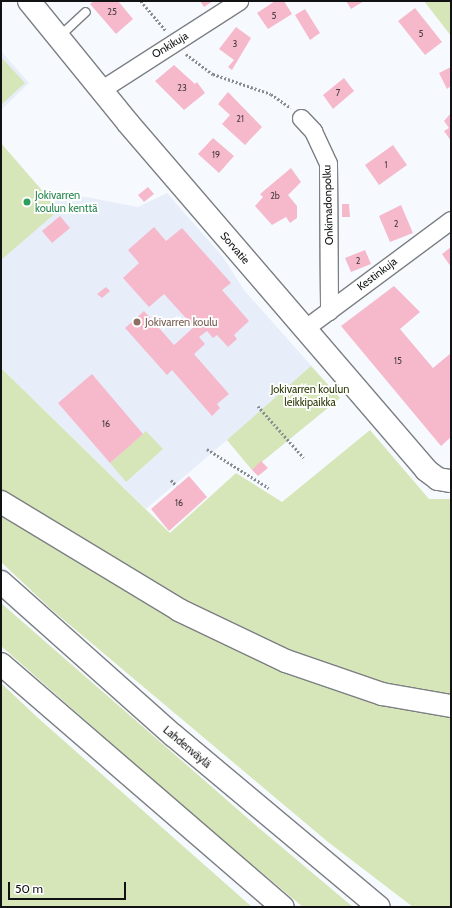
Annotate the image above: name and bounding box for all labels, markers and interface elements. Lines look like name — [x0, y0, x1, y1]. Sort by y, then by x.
house number: 25 — [107, 7, 117, 17]
house number: 5 — [272, 11, 276, 21]
street label: Onkikuja — [149, 29, 191, 61]
house number: 5 — [419, 29, 423, 39]
house number: 3 — [233, 39, 237, 49]
house number: 23 — [177, 83, 187, 93]
house number: 7 — [336, 88, 340, 98]
house number: 21 — [236, 114, 244, 124]
house number: 19 — [212, 150, 220, 160]
house number: 1 — [385, 160, 387, 170]
street label: Onkimadonpolku — [320, 165, 336, 245]
place label: Jokivarren koulun kenttä — [35, 189, 98, 215]
house number: 2b — [270, 191, 280, 201]
marker: Jokivarren koulun kenttä — [22, 197, 32, 207]
house number: 2 — [394, 219, 398, 229]
street label: Sorvatie — [218, 229, 252, 267]
street label: Kestinkuja — [354, 255, 400, 293]
house number: 2 — [356, 256, 360, 266]
place label: Jokivarren koulu — [145, 315, 218, 329]
marker: Jokivarren koulu — [132, 317, 142, 327]
house number: 15 — [394, 356, 402, 366]
park label: Jokivarren koulun leikkipaikka — [271, 383, 349, 409]
house number: 16 — [102, 419, 110, 429]
house number: 16 — [175, 498, 183, 508]
street label: Lahdenväylä — [160, 723, 214, 771]
scale bar — [10, 874, 128, 900]
text: 50 m — [15, 881, 43, 896]

